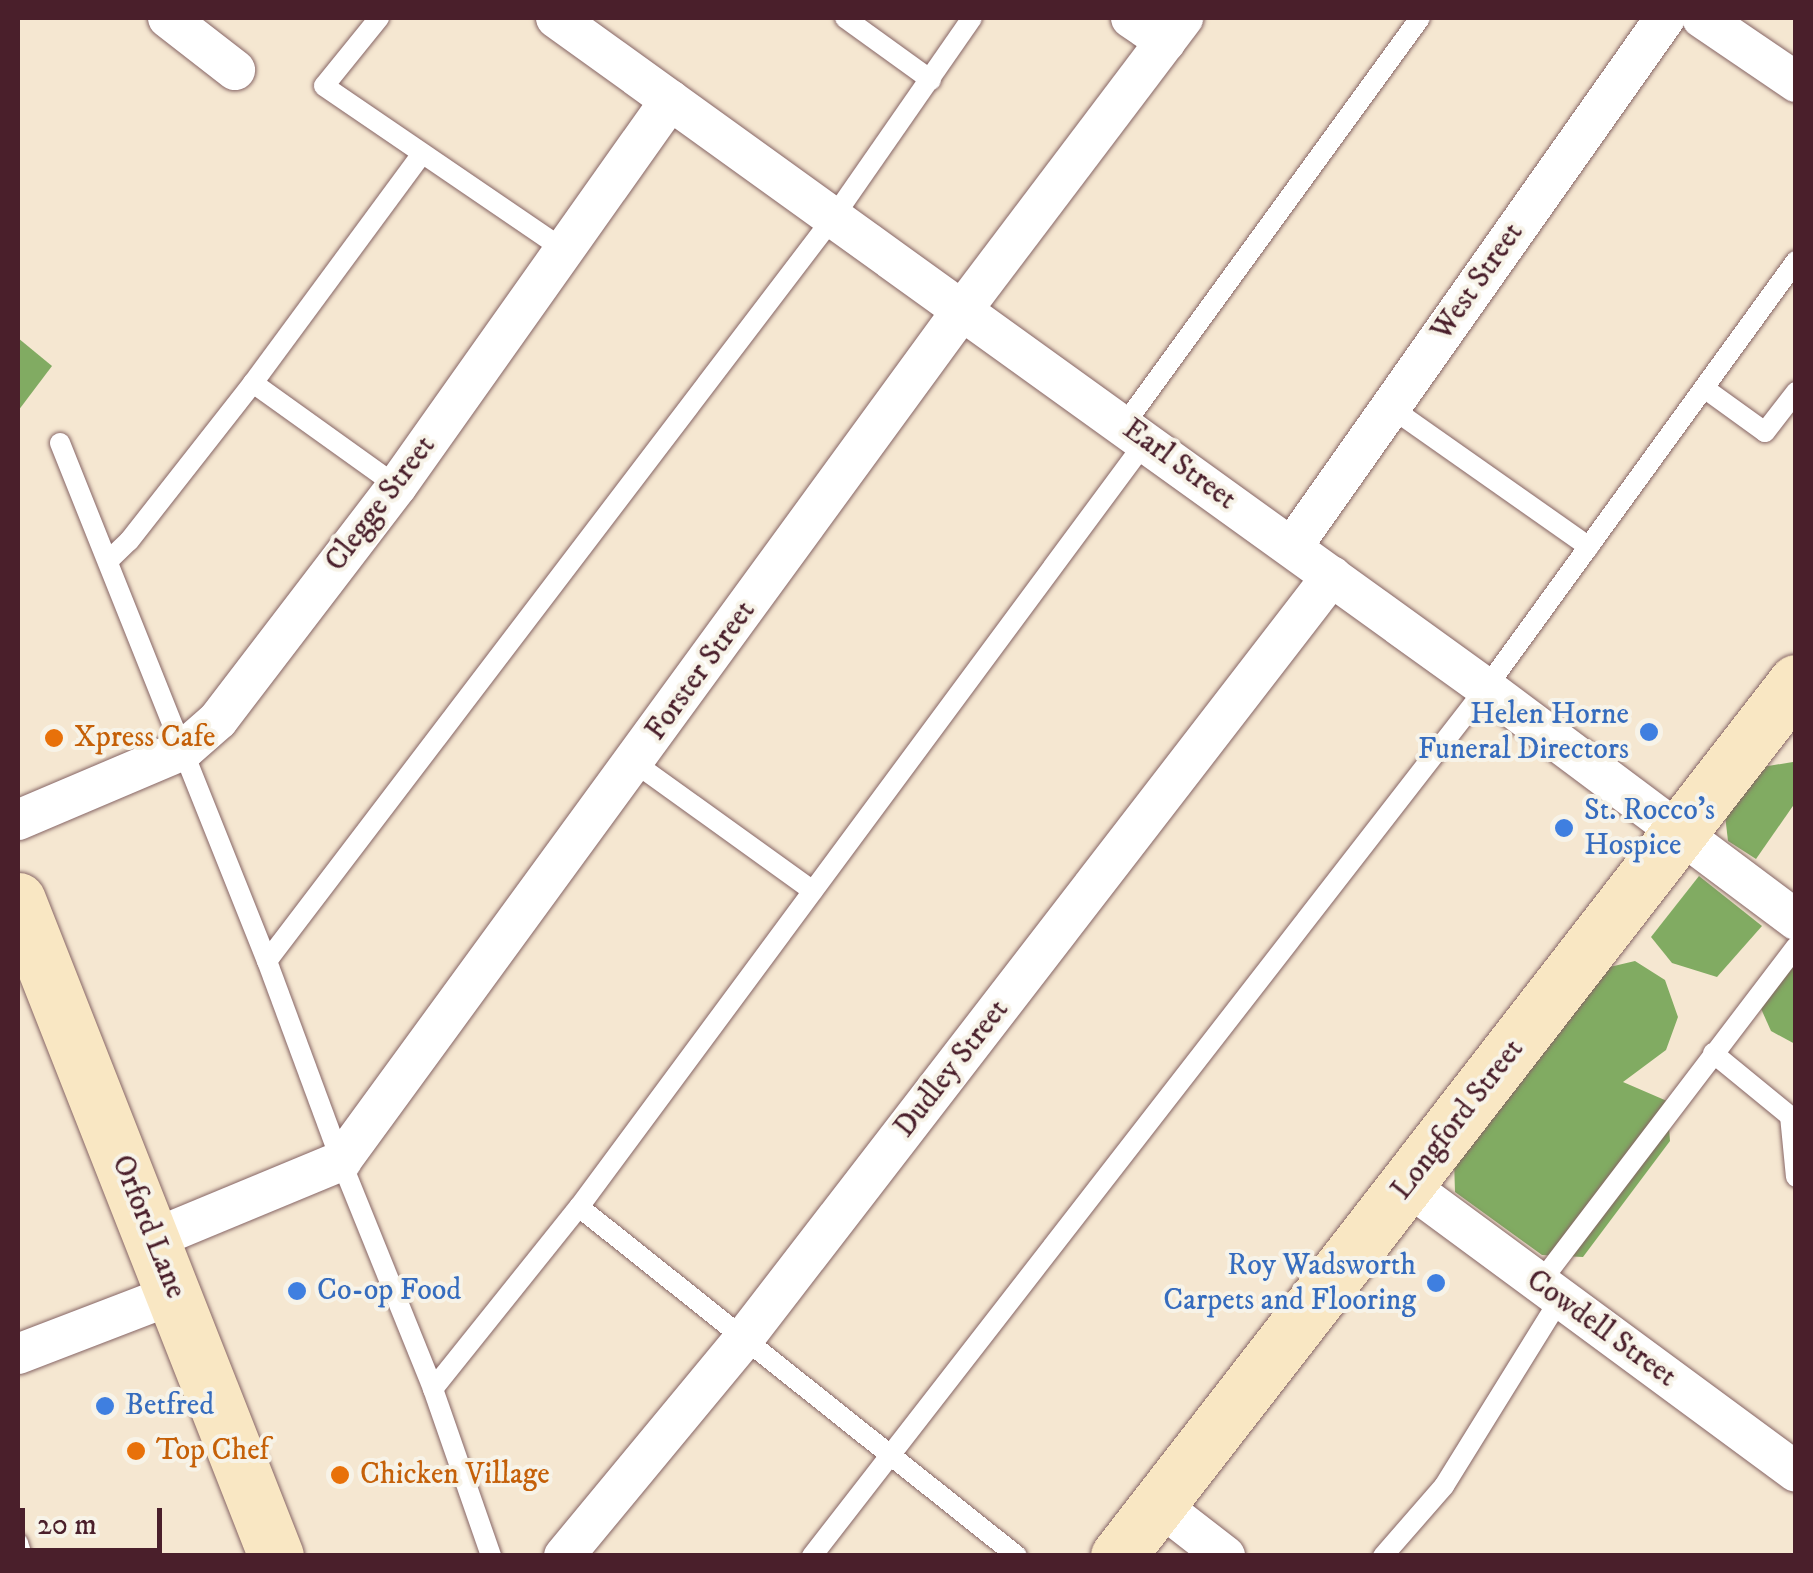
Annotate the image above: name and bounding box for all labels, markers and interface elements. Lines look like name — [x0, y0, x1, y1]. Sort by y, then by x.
street label: West Street — [1424, 216, 1532, 348]
street label: Earl Street — [1115, 412, 1243, 518]
street label: Clegge Street — [318, 429, 444, 579]
street label: Forster Street — [638, 594, 764, 748]
place label: Helen Horne Funeral Directors — [1418, 697, 1629, 768]
place label: Xpress Cafe — [74, 720, 215, 756]
marker: Helen Horne Funeral Directors — [1638, 721, 1660, 743]
marker: Xpress Cafe — [43, 727, 65, 749]
place label: St. Rocco's Hospice — [1584, 793, 1715, 864]
marker: St. Rocco's Hospice — [1553, 817, 1575, 839]
street label: Dudley Street — [887, 993, 1017, 1145]
street label: Longford Street — [1384, 1033, 1532, 1207]
street label: Orford Lane — [103, 1150, 193, 1304]
place label: Roy Wadsworth Carpets and Flooring — [1163, 1248, 1416, 1318]
street label: Cowdell Street — [1519, 1263, 1683, 1395]
marker: Roy Wadsworth Carpets and Flooring — [1425, 1272, 1447, 1294]
place label: Co-op Food — [317, 1273, 461, 1309]
marker: Co-op Food — [286, 1280, 308, 1302]
place label: Betfred — [125, 1388, 214, 1424]
marker: Betfred — [94, 1395, 116, 1417]
place label: Top Chef — [156, 1433, 269, 1469]
marker: Top Chef — [125, 1440, 147, 1462]
place label: Chicken Village — [360, 1457, 550, 1493]
marker: Chicken Village — [329, 1464, 351, 1486]
scale bar — [25, 1488, 168, 1550]
text: 20 m — [37, 1507, 97, 1544]

